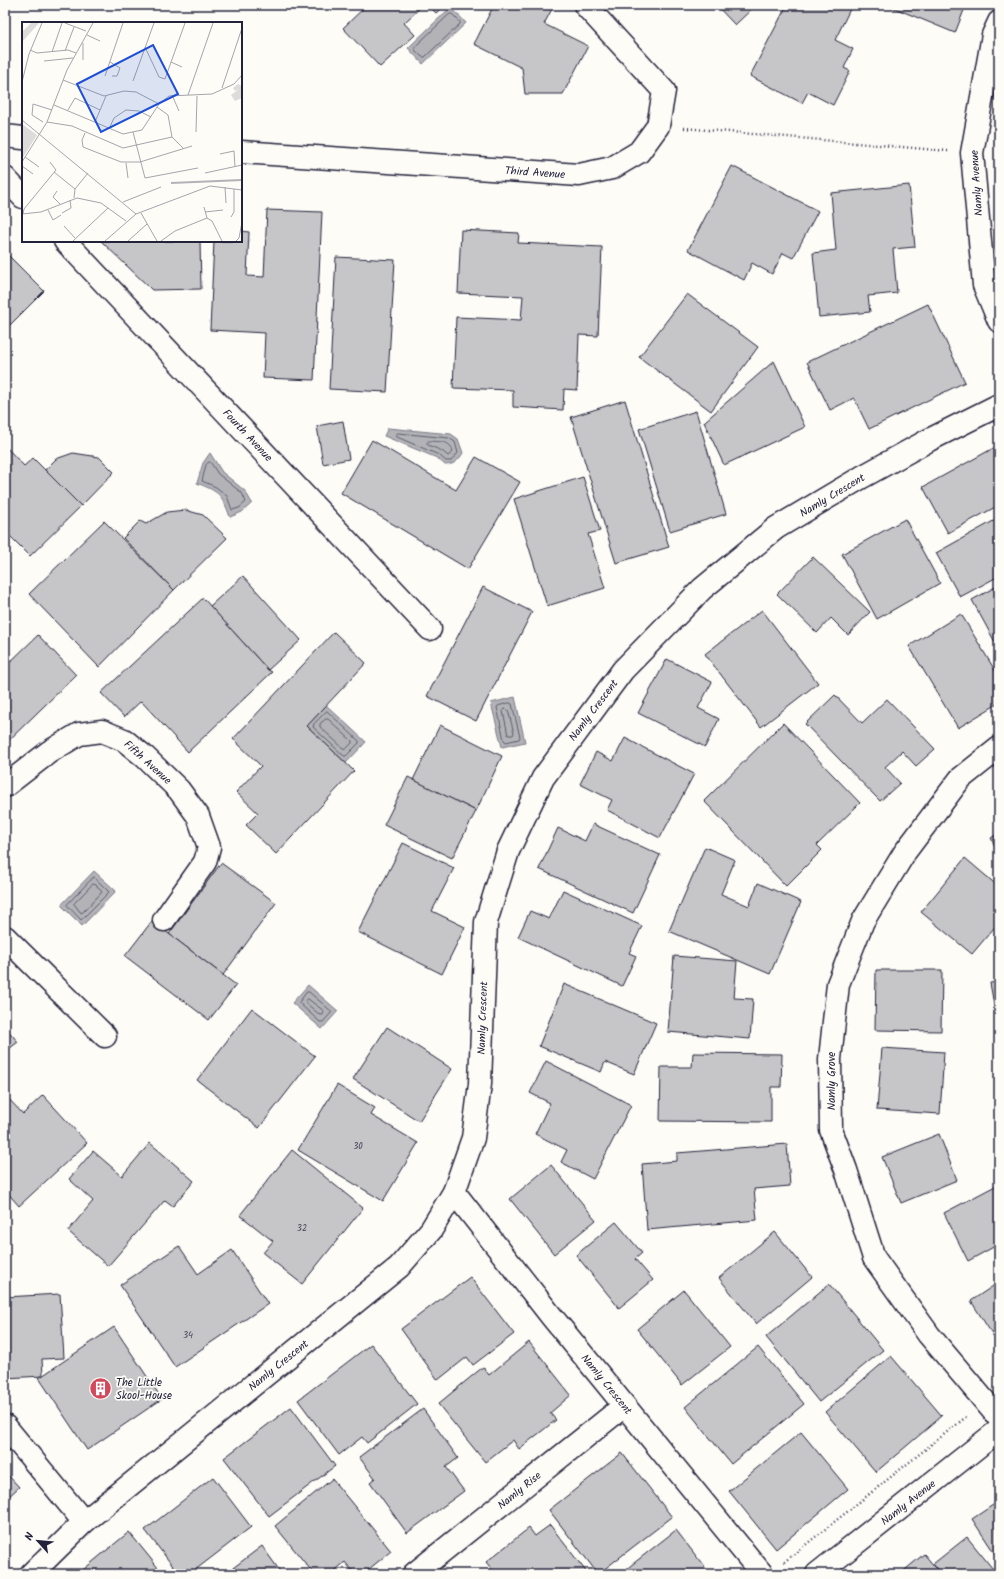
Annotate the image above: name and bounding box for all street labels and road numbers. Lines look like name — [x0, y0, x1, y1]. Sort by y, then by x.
street label: Namly Avenue — [966, 149, 988, 216]
street label: Third Avenue — [504, 162, 566, 184]
street label: Fourth Avenue — [218, 405, 277, 466]
street label: Namly Crescent — [796, 469, 869, 522]
street label: Namly Crescent — [565, 675, 624, 745]
street label: Fifth Avenue — [119, 736, 175, 789]
street label: Namly Crescent — [473, 980, 493, 1055]
street label: Namly Grove — [823, 1052, 841, 1110]
street label: Namly Crescent — [244, 1335, 313, 1396]
street label: Namly Crescent — [576, 1350, 637, 1419]
street label: Namly Rise — [494, 1467, 546, 1514]
street label: Namly Avenue — [877, 1475, 940, 1530]

